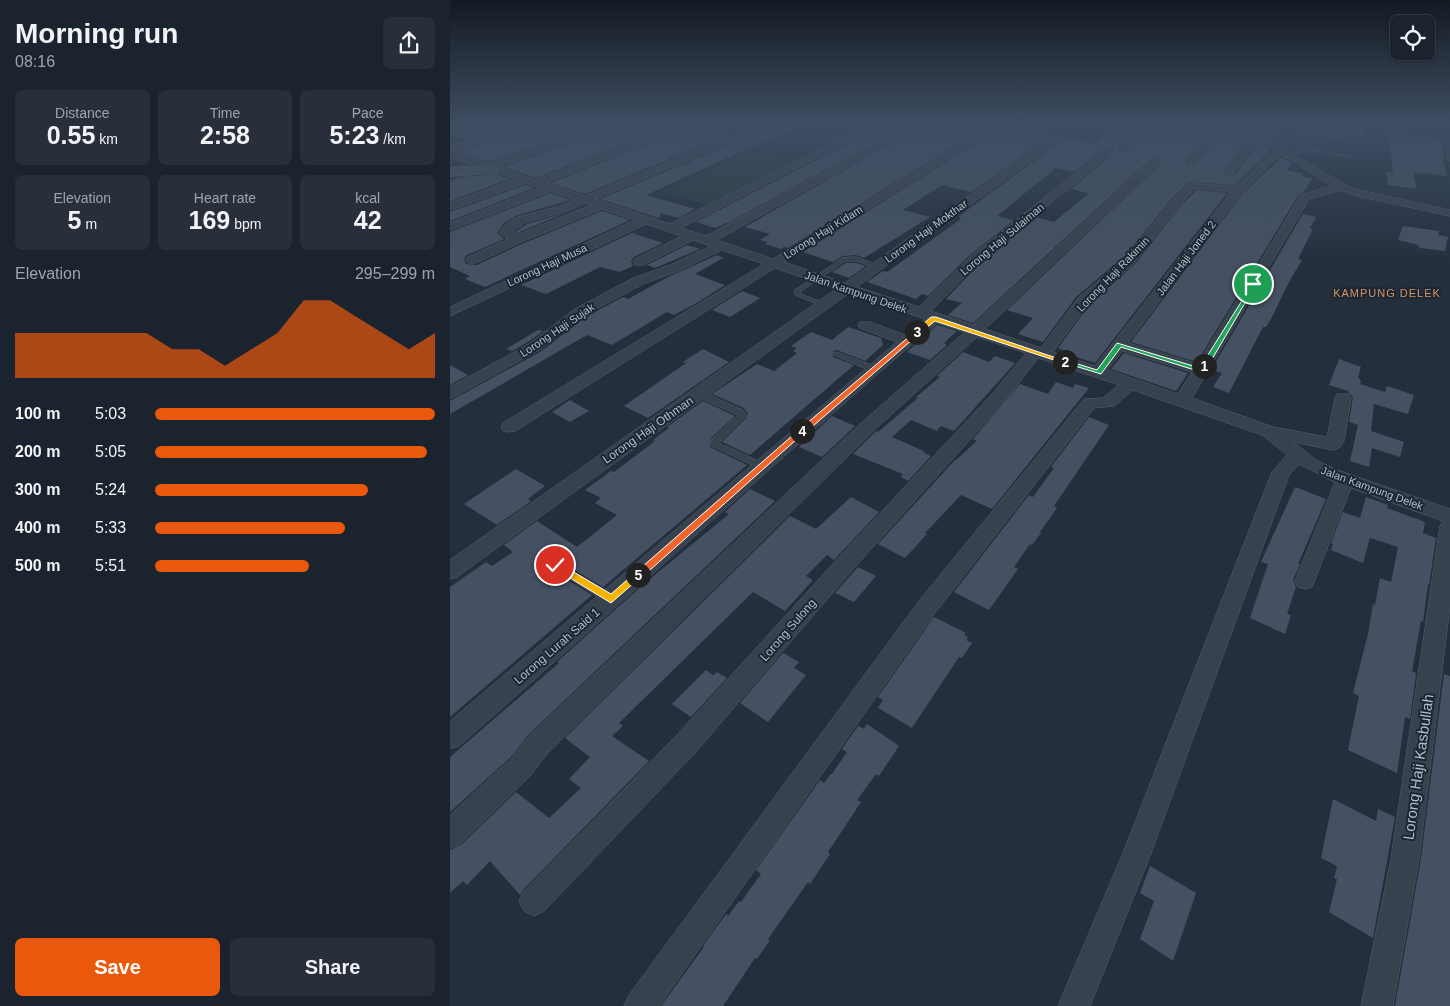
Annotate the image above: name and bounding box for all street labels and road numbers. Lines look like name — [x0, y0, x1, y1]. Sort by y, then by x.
street label: Lorong Haji Mokthar — [882, 197, 970, 265]
street label: Lorong Haji Sulaiman — [958, 201, 1046, 277]
street label: Lorong Haji Kidam — [781, 203, 865, 261]
street label: Jalan Haji Joned 2 — [1154, 218, 1218, 298]
street label: Lorong Haji Rakimin — [1074, 234, 1152, 314]
street label: Lorong Haji Musa — [505, 241, 589, 289]
street label: Jalan Kampung Delek — [803, 269, 909, 315]
street label: Lorong Haji Sujak — [518, 300, 597, 359]
street label: Lorong Haji Othman — [600, 393, 696, 467]
street label: Jalan Kampung Delek — [1319, 464, 1425, 512]
street label: Lorong Sulong — [757, 596, 819, 664]
street label: Lorong Lurah Said 1 — [511, 605, 603, 687]
street label: Lorong Haji Kasbullah — [1399, 693, 1437, 841]

